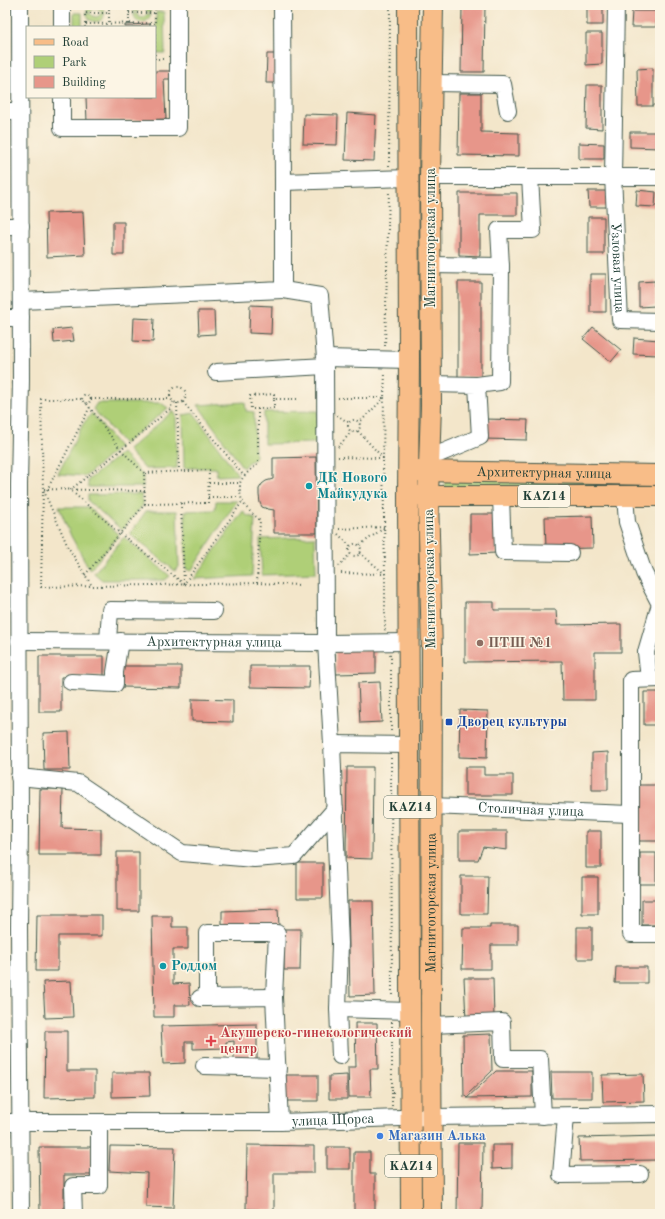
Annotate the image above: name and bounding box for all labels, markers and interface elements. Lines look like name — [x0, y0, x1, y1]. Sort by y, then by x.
legend — [26, 26, 156, 98]
text: Road — [62, 37, 89, 49]
text: Park — [62, 57, 87, 69]
text: Building — [62, 77, 106, 89]
street label: Магнитогорская улица — [424, 168, 438, 308]
street label: Узловая улица — [608, 222, 627, 313]
street label: Архитектурная улица — [476, 465, 612, 481]
place label: ДК Нового Майкудука — [317, 471, 388, 501]
marker: ДК Нового Майкудука — [304, 481, 314, 491]
road number: KAZ14 — [518, 485, 570, 507]
street label: Магнитогорская улица — [422, 509, 438, 649]
street label: Архитектурная улица — [146, 635, 282, 650]
place label: ПТШ №1 — [488, 636, 552, 650]
marker: ПТШ №1 — [475, 638, 485, 648]
place label: Дворец культуры — [457, 715, 568, 729]
marker: Дворец культуры — [444, 717, 454, 727]
road number: KAZ14 — [384, 796, 436, 818]
street label: Столичная улица — [478, 801, 584, 819]
street label: Магнитогорская улица — [424, 833, 439, 973]
place label: Роддом — [171, 959, 217, 973]
marker: Роддом — [158, 961, 168, 971]
place label: Акушерско-гинекологический центр — [220, 1026, 412, 1056]
marker: Акушерско-гинекологический центр — [205, 1035, 217, 1047]
street label: улица Щорса — [291, 1112, 375, 1129]
place label: Магазин Алька — [388, 1129, 486, 1143]
marker: Магазин Алька — [375, 1131, 385, 1141]
road number: KAZ14 — [385, 1155, 437, 1177]

